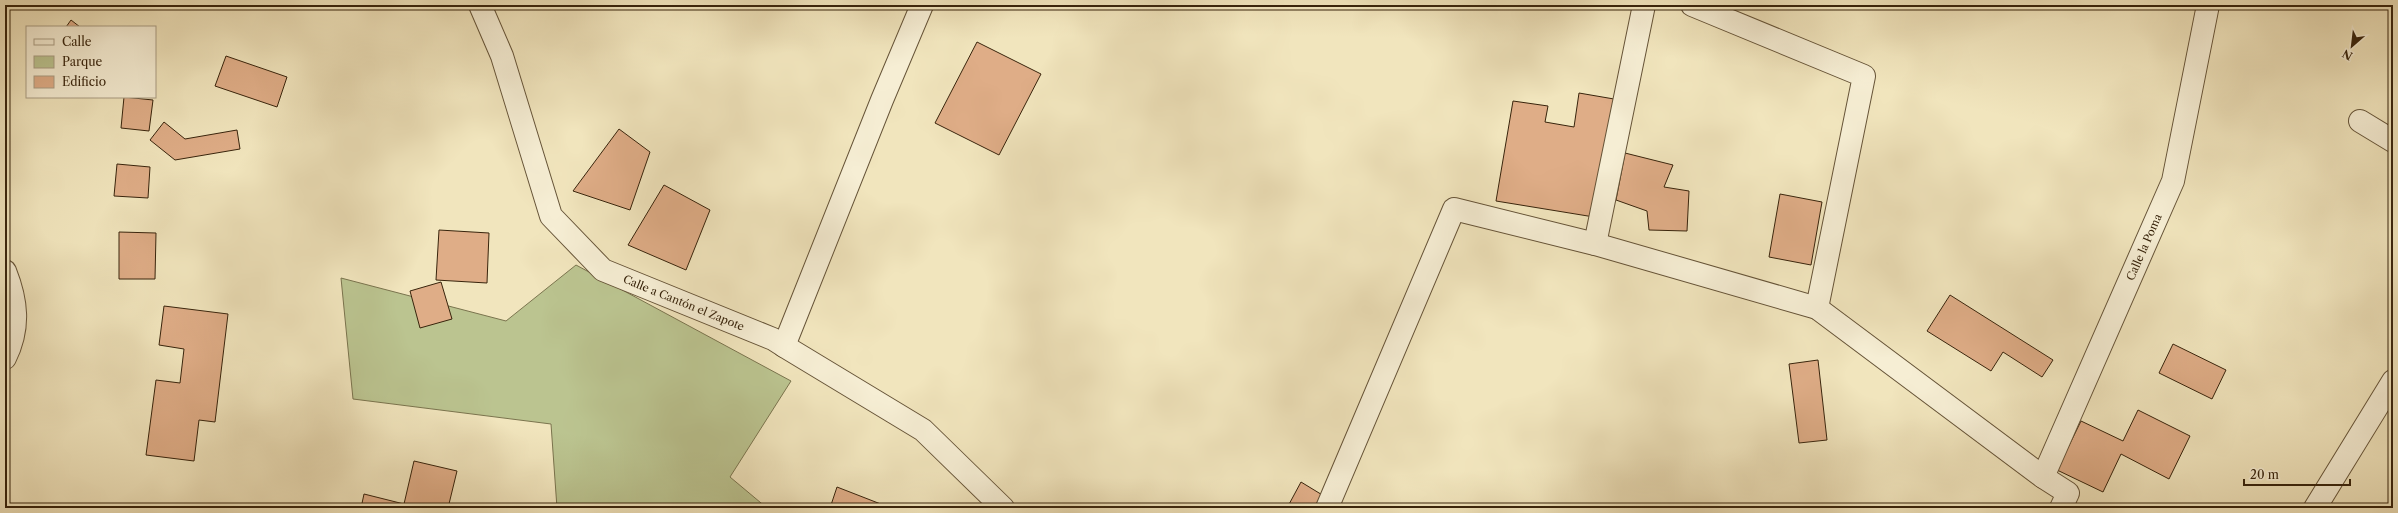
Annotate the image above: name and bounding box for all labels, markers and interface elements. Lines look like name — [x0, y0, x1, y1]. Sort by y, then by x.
legend — [26, 26, 156, 98]
north arrow — [2332, 26, 2372, 66]
text: Calle — [62, 34, 92, 49]
text: N — [2339, 46, 2355, 63]
text: Parque — [62, 54, 103, 69]
text: Edificio — [62, 74, 106, 89]
street label: Calle la Poma — [2123, 211, 2165, 283]
street label: Calle a Cantón el Zapote — [621, 272, 746, 334]
scale bar — [2244, 461, 2350, 487]
text: 20 m — [2250, 467, 2279, 482]

